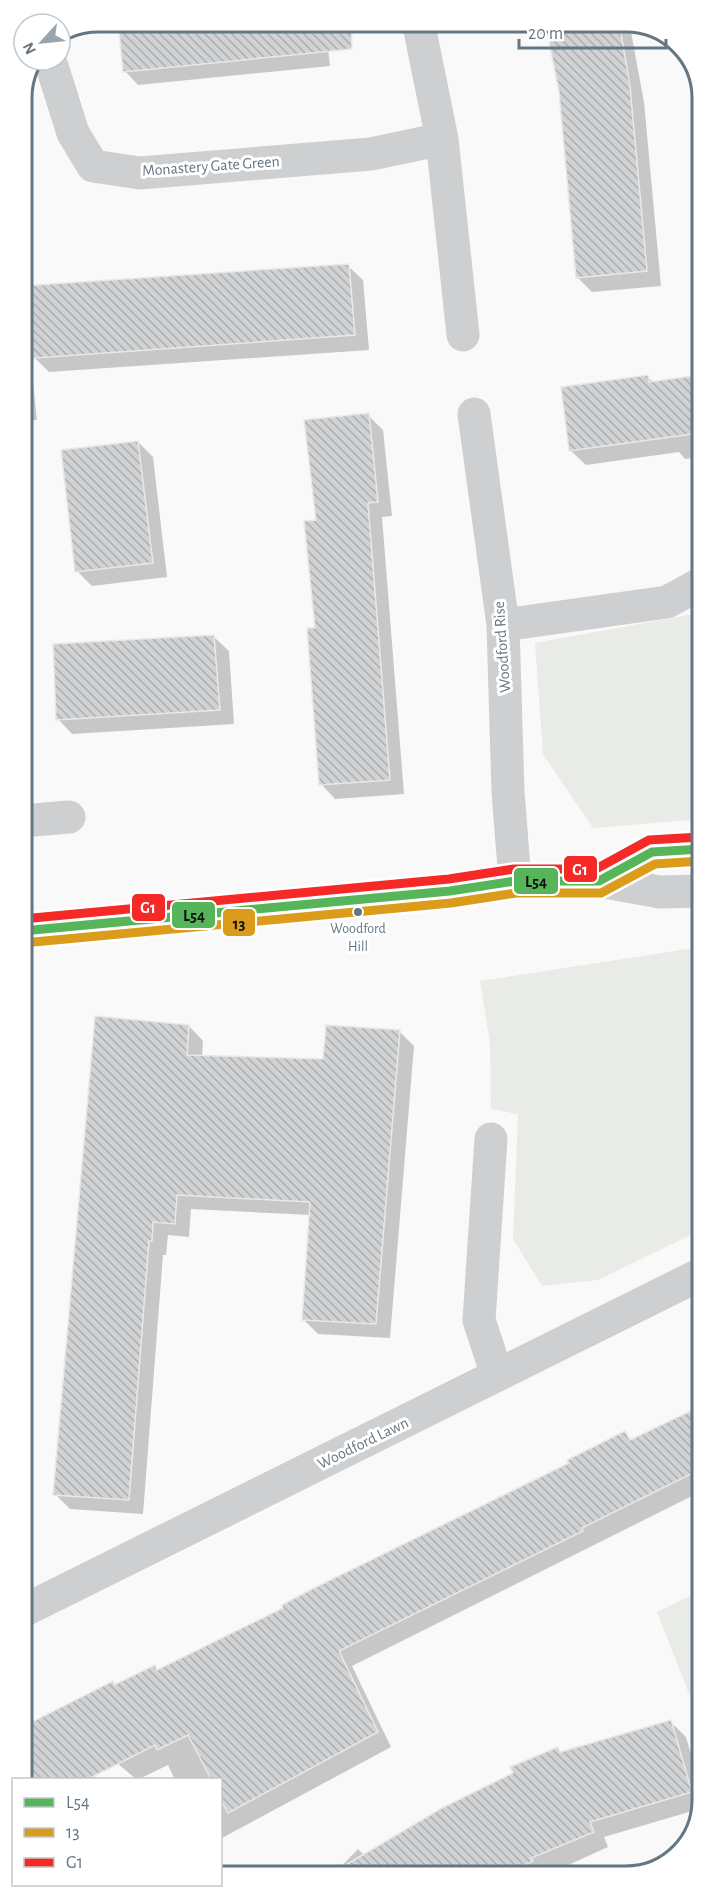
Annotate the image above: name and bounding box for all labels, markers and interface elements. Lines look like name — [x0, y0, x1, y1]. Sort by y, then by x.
north arrow — [12, 12, 72, 72]
scale bar — [519, 12, 666, 50]
text: 20 m — [528, 25, 563, 43]
text: N — [20, 40, 39, 57]
street label: Monastery Gate Green — [142, 153, 280, 180]
street label: Woodford Rise — [491, 601, 513, 693]
line badge: G1 — [563, 855, 598, 883]
text: G1 — [572, 862, 588, 878]
line badge: L54 — [513, 867, 559, 895]
text: L54 — [525, 874, 547, 890]
line badge: G1 — [131, 893, 166, 922]
text: G1 — [140, 900, 156, 916]
line badge: L54 — [171, 901, 216, 929]
marker: Woodford Hill — [352, 906, 364, 918]
text: L54 — [183, 908, 205, 924]
line badge: 13 — [222, 908, 256, 937]
text: 13 — [233, 916, 245, 932]
place label: Woodford Hill — [330, 922, 386, 954]
street label: Woodford Lawn — [315, 1414, 411, 1472]
legend — [12, 1778, 222, 1886]
text: L54 — [66, 1794, 90, 1812]
text: 13 — [66, 1824, 80, 1842]
text: G1 — [66, 1854, 83, 1872]

